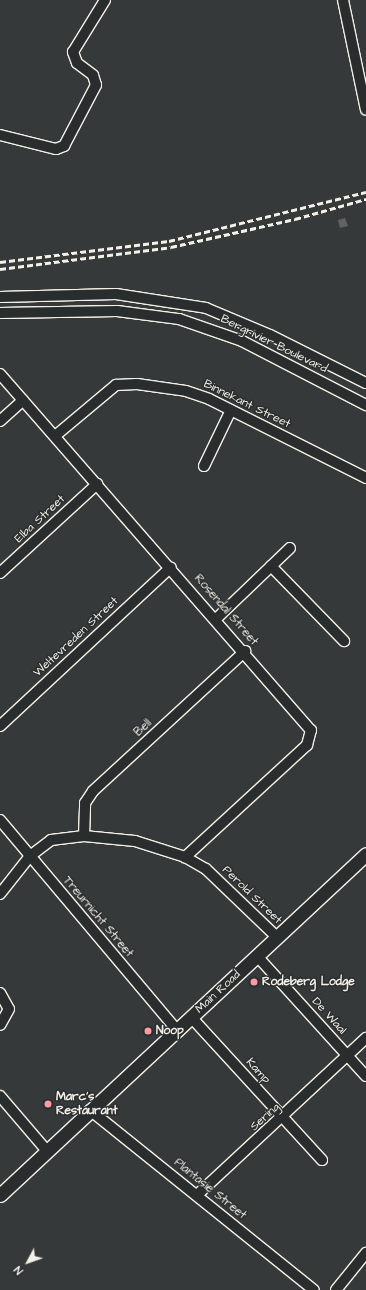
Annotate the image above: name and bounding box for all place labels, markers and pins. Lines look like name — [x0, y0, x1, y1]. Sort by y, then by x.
place label: Rodeberg Lodge — [262, 975, 355, 989]
marker: Rodeberg Lodge — [249, 977, 259, 987]
place label: Noop — [156, 1024, 184, 1038]
marker: Noop — [143, 1026, 153, 1036]
place label: Marc's Restaurant — [56, 1090, 118, 1118]
marker: Marc's Restaurant — [43, 1099, 53, 1109]

